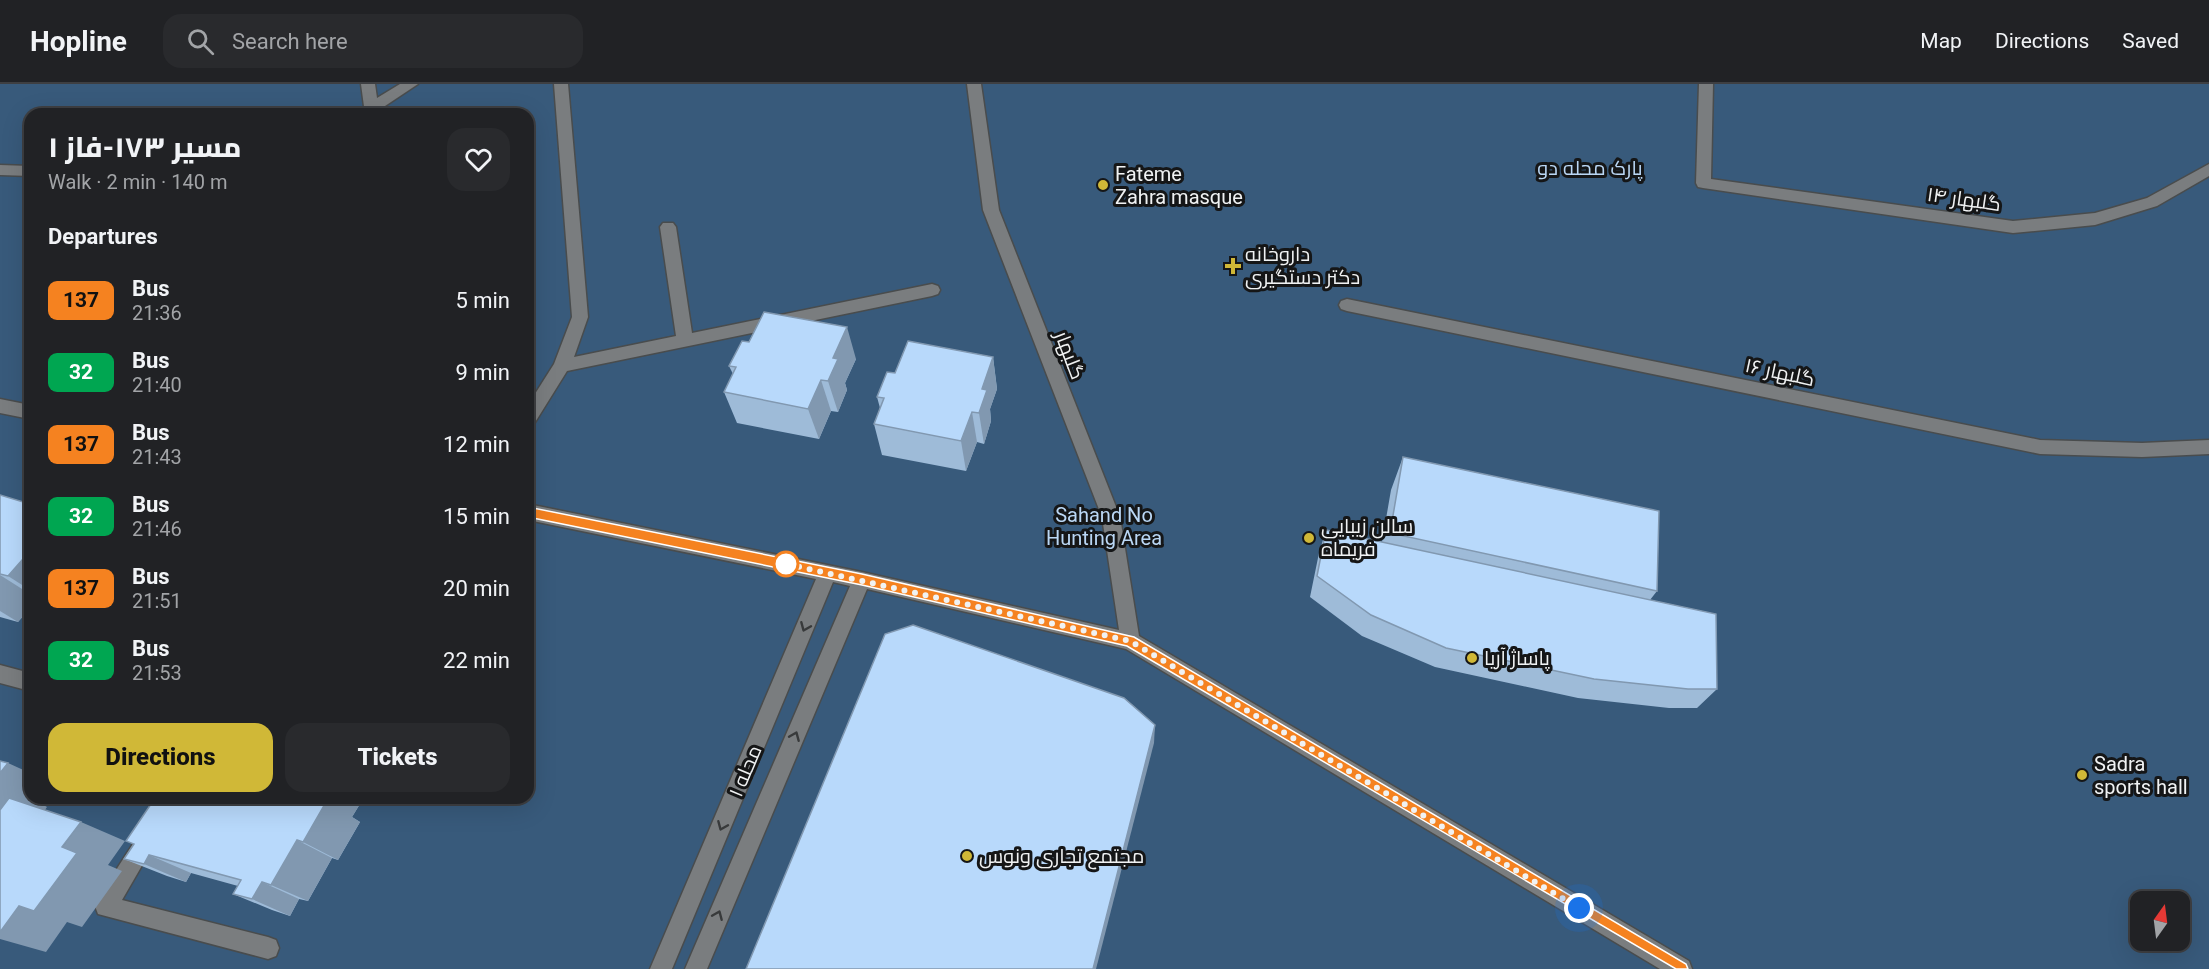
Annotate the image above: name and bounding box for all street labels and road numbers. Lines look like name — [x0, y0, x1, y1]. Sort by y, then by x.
street label: گلبهار ۱۴ — [1925, 182, 2002, 217]
street label: گلبهار — [1049, 326, 1090, 383]
street label: گلبهار ۱۶ — [1743, 353, 1817, 392]
street label: محله ۱ — [723, 742, 767, 800]

